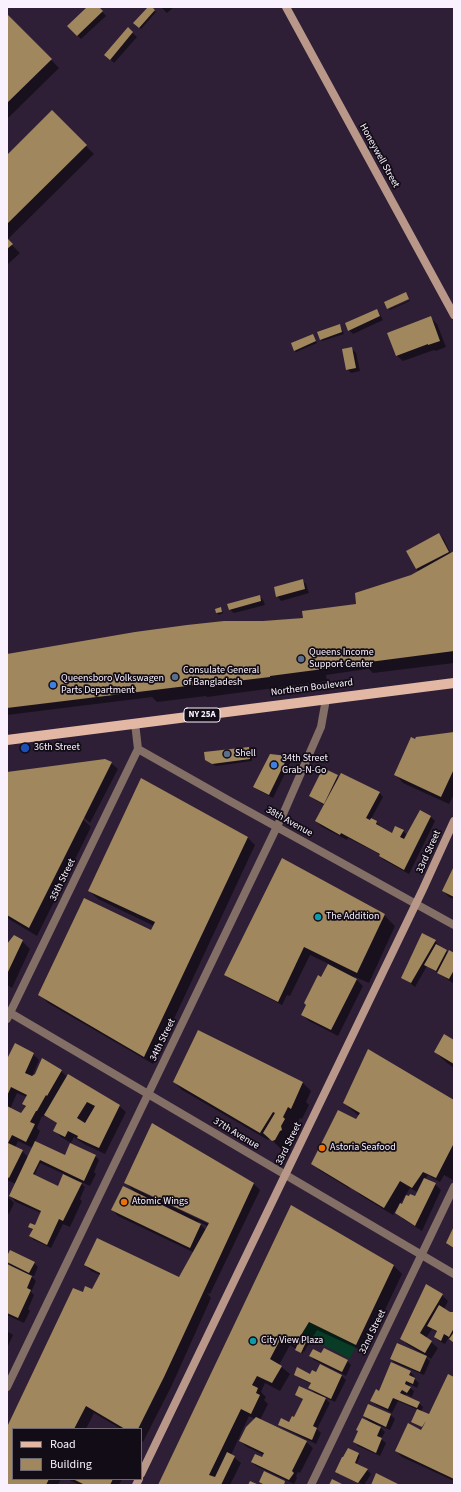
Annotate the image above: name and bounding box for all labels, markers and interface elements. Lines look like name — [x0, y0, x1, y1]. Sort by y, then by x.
street label: Honeywell Street — [356, 122, 402, 190]
place label: Queens Income Support Center — [309, 647, 374, 670]
marker: Queens Income Support Center — [296, 654, 306, 664]
place label: Consulate General of Bangladesh — [183, 665, 259, 688]
marker: Consulate General of Bangladesh — [170, 672, 180, 682]
place label: Queensboro Volkswagen Parts Department — [61, 673, 164, 696]
street label: Northern Boulevard — [270, 677, 354, 699]
marker: Queensboro Volkswagen Parts Department — [48, 680, 58, 690]
road number: NY 25A — [184, 708, 220, 722]
marker: 36th Street — [19, 742, 31, 754]
place label: 36th Street — [34, 742, 80, 754]
place label: Shell — [235, 748, 256, 760]
marker: Shell — [222, 749, 232, 759]
place label: 34th Street Grab-N-Go — [282, 753, 328, 776]
marker: 34th Street Grab-N-Go — [269, 760, 279, 770]
street label: 38th Avenue — [264, 804, 314, 840]
street label: 33rd Street — [414, 829, 444, 875]
street label: 35th Street — [48, 857, 78, 903]
place label: The Addition — [326, 911, 379, 923]
marker: The Addition — [313, 912, 323, 922]
street label: 34th Street — [148, 1017, 178, 1063]
street label: 37th Avenue — [211, 1116, 261, 1152]
street label: 33rd Street — [274, 1121, 304, 1167]
place label: Astoria Seafood — [330, 1142, 396, 1154]
marker: Astoria Seafood — [317, 1143, 327, 1153]
place label: Atomic Wings — [132, 1196, 188, 1208]
marker: Atomic Wings — [119, 1197, 129, 1207]
street label: 32nd Street — [357, 1308, 389, 1356]
place label: City View Plaza — [261, 1335, 323, 1347]
marker: City View Plaza — [248, 1336, 258, 1346]
legend — [12, 1428, 142, 1480]
text: Road — [50, 1436, 76, 1453]
text: Building — [50, 1456, 92, 1473]

